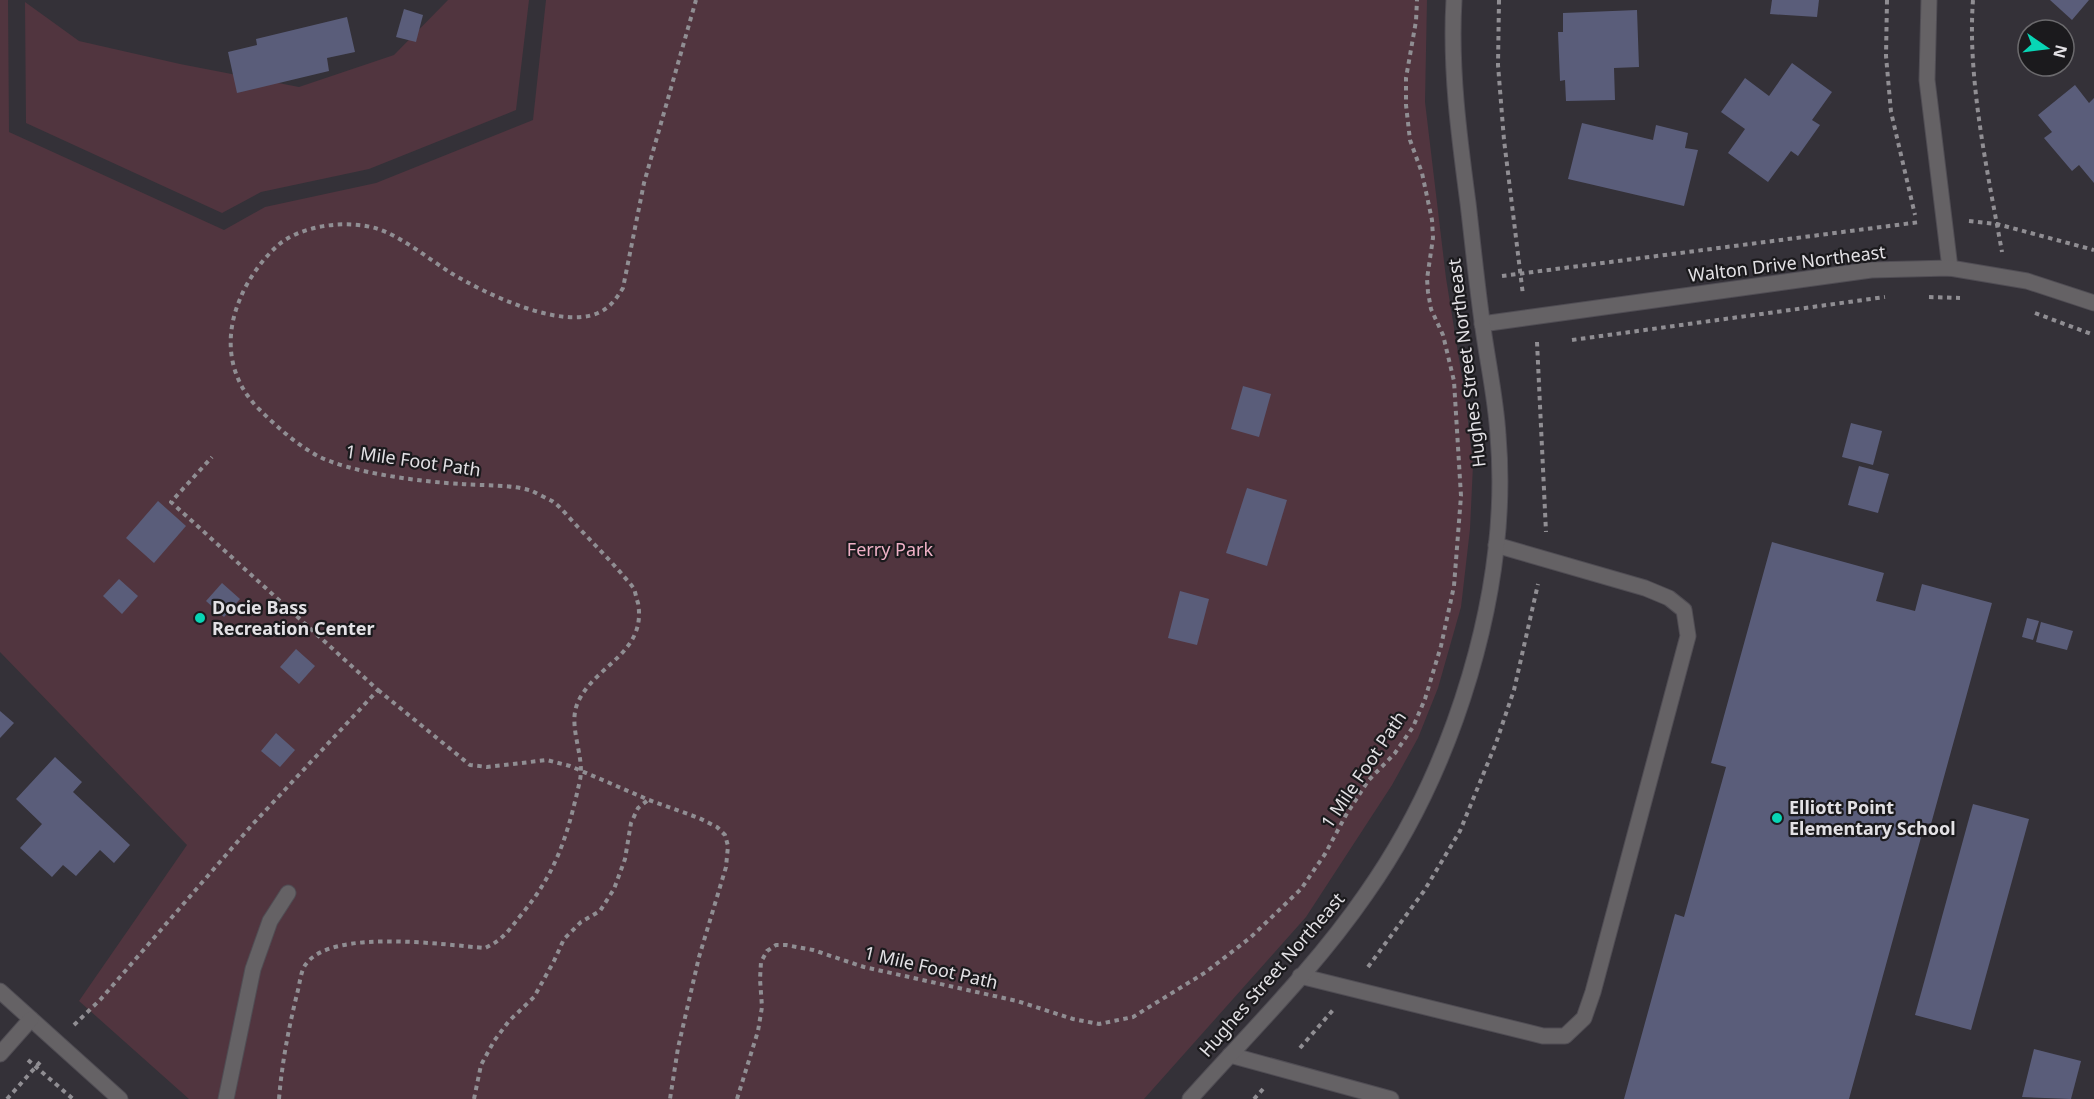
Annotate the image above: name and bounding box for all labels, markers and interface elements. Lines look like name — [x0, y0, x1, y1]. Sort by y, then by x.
north arrow — [2016, 18, 2076, 78]
text: N — [2048, 43, 2073, 61]
street label: Walton Drive Northeast — [1687, 239, 1887, 287]
street label: Hughes Street Northeast — [1441, 257, 1491, 469]
street label: 1 Mile Foot Path — [344, 439, 482, 481]
park label: Ferry Park — [847, 537, 934, 561]
place label: Docie Bass Recreation Center — [212, 595, 375, 640]
marker: Docie Bass Recreation Center — [193, 611, 207, 625]
street label: 1 Mile Foot Path — [1315, 706, 1411, 833]
place label: Elliott Point Elementary School — [1789, 795, 1956, 840]
marker: Elliott Point Elementary School — [1770, 811, 1784, 825]
street label: Hughes Street Northeast — [1193, 887, 1350, 1061]
street label: 1 Mile Foot Path — [862, 940, 1000, 994]

